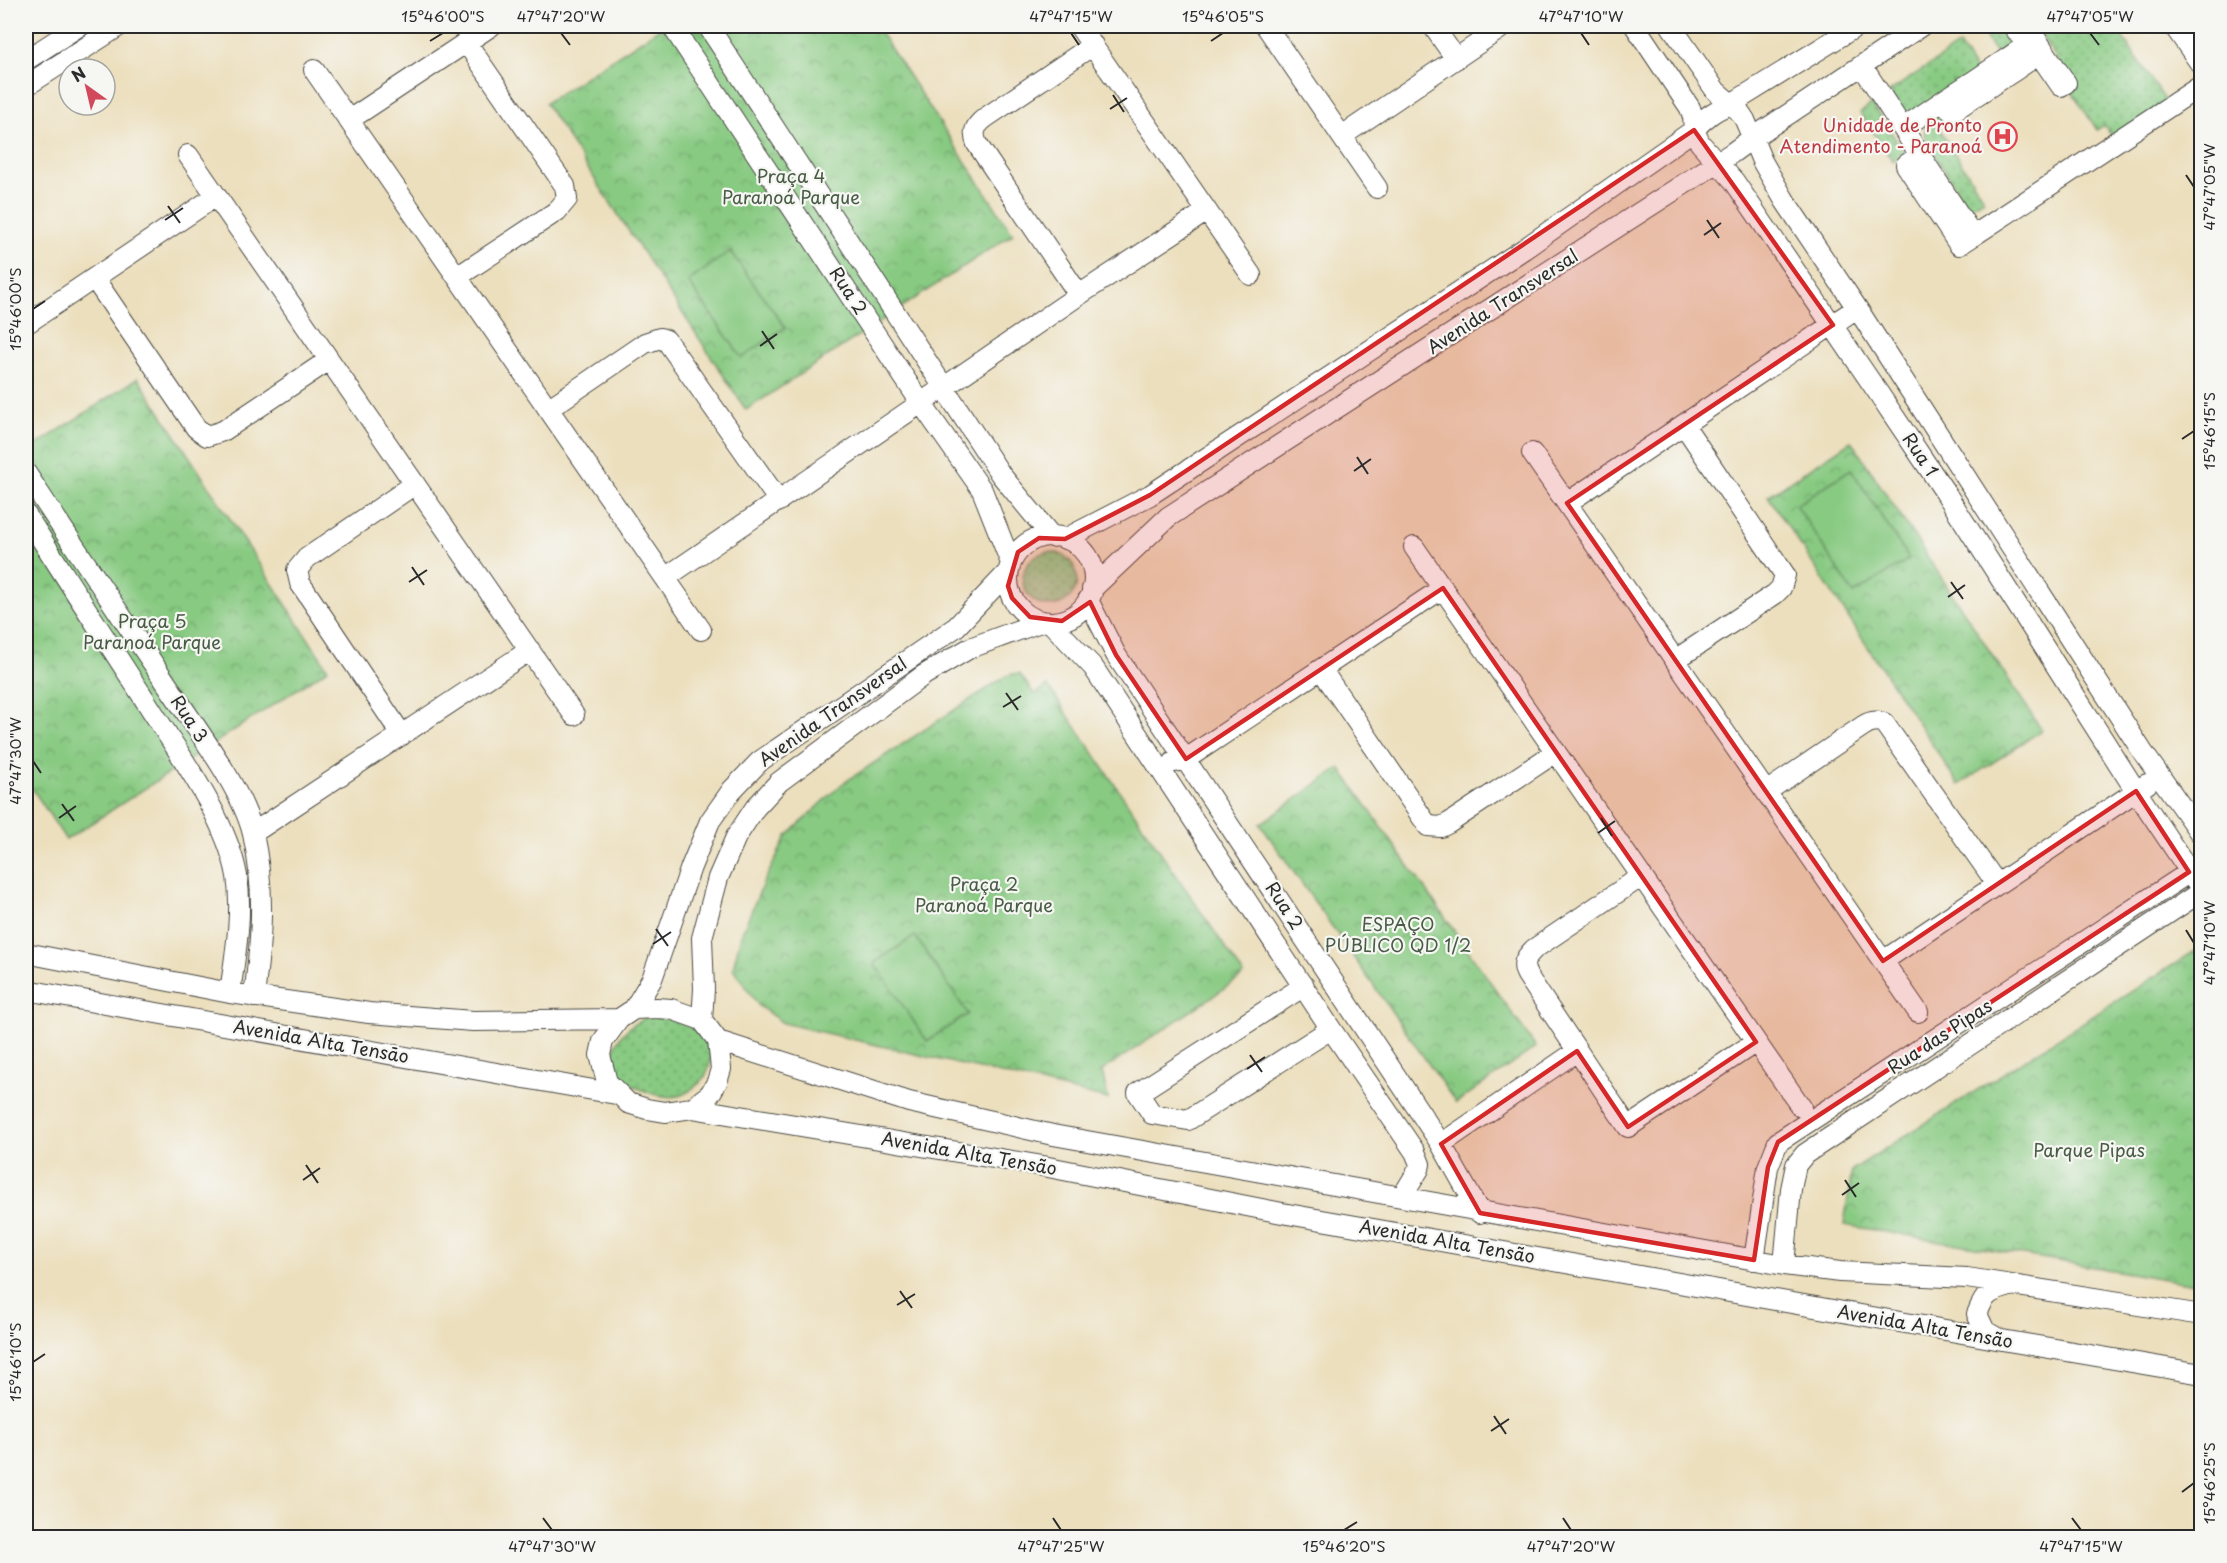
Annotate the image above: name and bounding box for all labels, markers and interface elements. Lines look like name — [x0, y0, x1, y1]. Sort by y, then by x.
text: 15°46'00"S — [401, 4, 485, 27]
text: 47°47'20"W — [517, 4, 606, 27]
text: 47°47'15"W — [1029, 4, 1113, 27]
text: 15°46'05"S — [1182, 4, 1264, 27]
text: 47°47'10"W — [1539, 4, 1624, 27]
text: 47°47'05"W — [2046, 4, 2134, 27]
north arrow — [57, 57, 117, 117]
text: N — [66, 60, 90, 87]
place label: Unidade de Pronto Atendimento - Paranoá — [1779, 111, 1983, 159]
hospital icon: Unidade de Pronto Atendimento - Paranoá — [1987, 120, 2019, 152]
text: 47°47'05"W — [2197, 143, 2220, 231]
park label: Praça 4 Paranoá Parque — [722, 162, 860, 210]
street label: Avenida Transversal — [1421, 242, 1583, 360]
street label: Rua 2 — [824, 261, 875, 320]
text: 15°46'00"S — [3, 267, 26, 351]
text: 15°46'15"S — [2197, 392, 2220, 470]
street label: Rua 1 — [1897, 427, 1946, 481]
park label: Praça 5 Paranoá Parque — [83, 607, 221, 655]
street label: Avenida Transversal — [752, 649, 912, 772]
street label: Rua 3 — [165, 689, 216, 747]
text: 47°47'30"W — [3, 717, 26, 805]
park label: Praça 2 Paranoá Parque — [915, 870, 1053, 918]
street label: Rua 2 — [1260, 876, 1311, 935]
text: 47°47'10"W — [2197, 900, 2220, 985]
park label: ESPAÇO PÚBLICO QD 1/2 — [1325, 910, 1471, 958]
street label: Rua das Pipas — [1882, 992, 1997, 1080]
street label: Avenida Alta Tensāo — [231, 1012, 411, 1069]
street label: Avenida Alta Tensão — [879, 1124, 1059, 1181]
park label: Parque Pipas — [2033, 1136, 2145, 1163]
street label: Avenida Alta Tensão — [1357, 1212, 1537, 1269]
street label: Avenida Alta Tensão — [1835, 1297, 2015, 1354]
text: 15°46'10"S — [3, 1322, 26, 1402]
text: 15°46'25"S — [2197, 1442, 2220, 1524]
text: 47°47'30"W — [508, 1534, 596, 1557]
text: 47°47'25"W — [1018, 1534, 1105, 1557]
text: 15°46'20"S — [1302, 1534, 1386, 1557]
text: 47°47'20"W — [1527, 1534, 1616, 1557]
text: 47°47'15"W — [2039, 1534, 2123, 1557]

